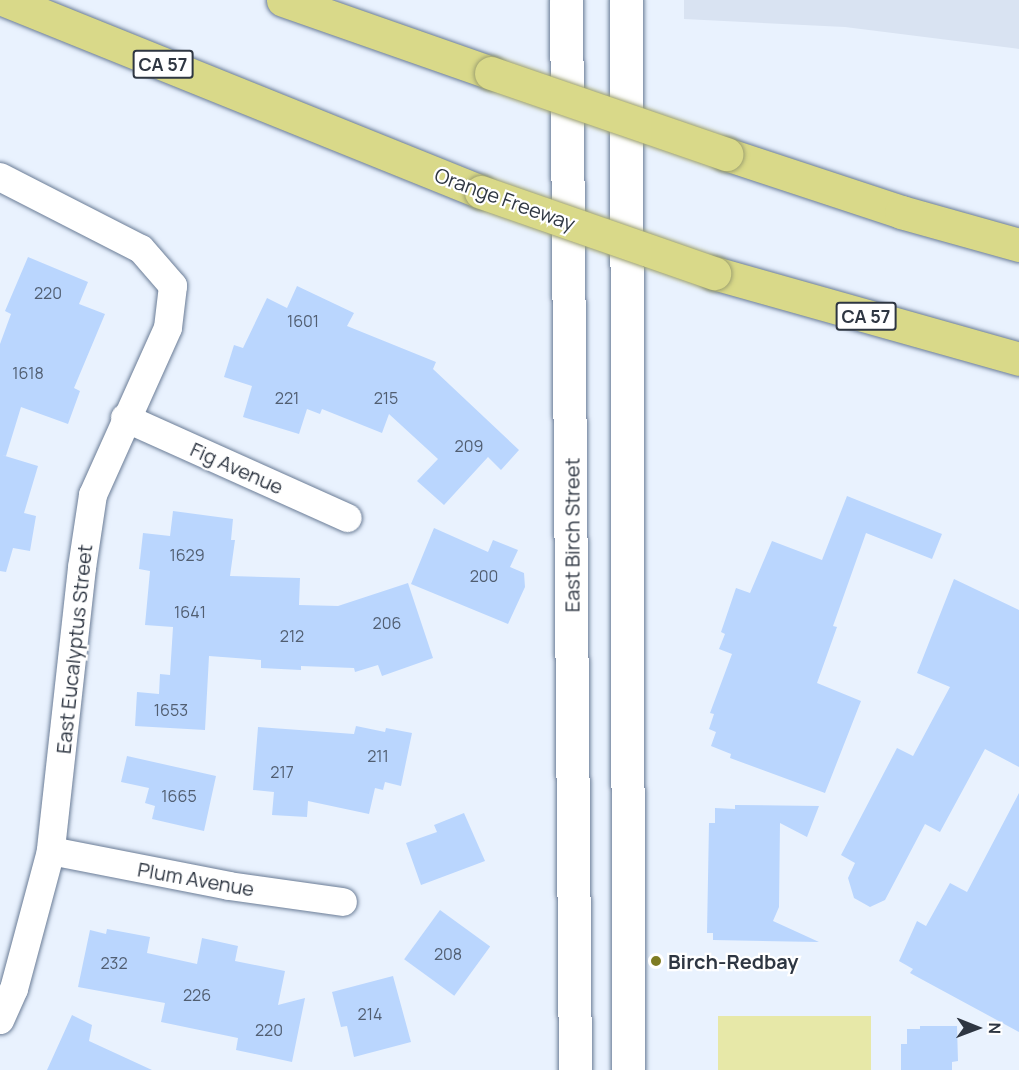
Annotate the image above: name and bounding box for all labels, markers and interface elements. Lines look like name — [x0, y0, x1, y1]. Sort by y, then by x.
road number: CA 57 — [132, 49, 195, 79]
street label: Orange Freeway — [432, 162, 578, 236]
house number: 220 — [34, 283, 62, 303]
road number: CA 57 — [834, 301, 898, 331]
house number: 1601 — [287, 311, 319, 331]
house number: 1618 — [12, 363, 44, 383]
house number: 221 — [275, 388, 299, 408]
house number: 215 — [374, 388, 398, 408]
house number: 209 — [455, 436, 483, 456]
street label: Fig Avenue — [187, 437, 287, 499]
street label: East Birch Street — [560, 458, 584, 612]
street label: East Eucalyptus Street — [51, 543, 97, 755]
house number: 1629 — [169, 545, 205, 565]
house number: 200 — [470, 566, 498, 586]
house number: 1641 — [174, 602, 206, 622]
house number: 206 — [373, 613, 401, 633]
house number: 212 — [280, 626, 304, 646]
house number: 1653 — [154, 700, 188, 720]
house number: 211 — [367, 746, 389, 766]
house number: 217 — [270, 762, 294, 782]
house number: 1665 — [161, 786, 197, 806]
street label: Plum Avenue — [136, 857, 256, 901]
house number: 208 — [434, 944, 462, 964]
place label: Birch-Redbay — [668, 949, 798, 973]
house number: 232 — [100, 953, 128, 973]
marker: Birch-Redbay — [649, 954, 663, 968]
house number: 226 — [183, 985, 211, 1005]
north arrow — [947, 998, 1007, 1058]
house number: 214 — [358, 1004, 382, 1024]
house number: 220 — [255, 1020, 283, 1040]
text: N — [984, 1022, 1006, 1034]

